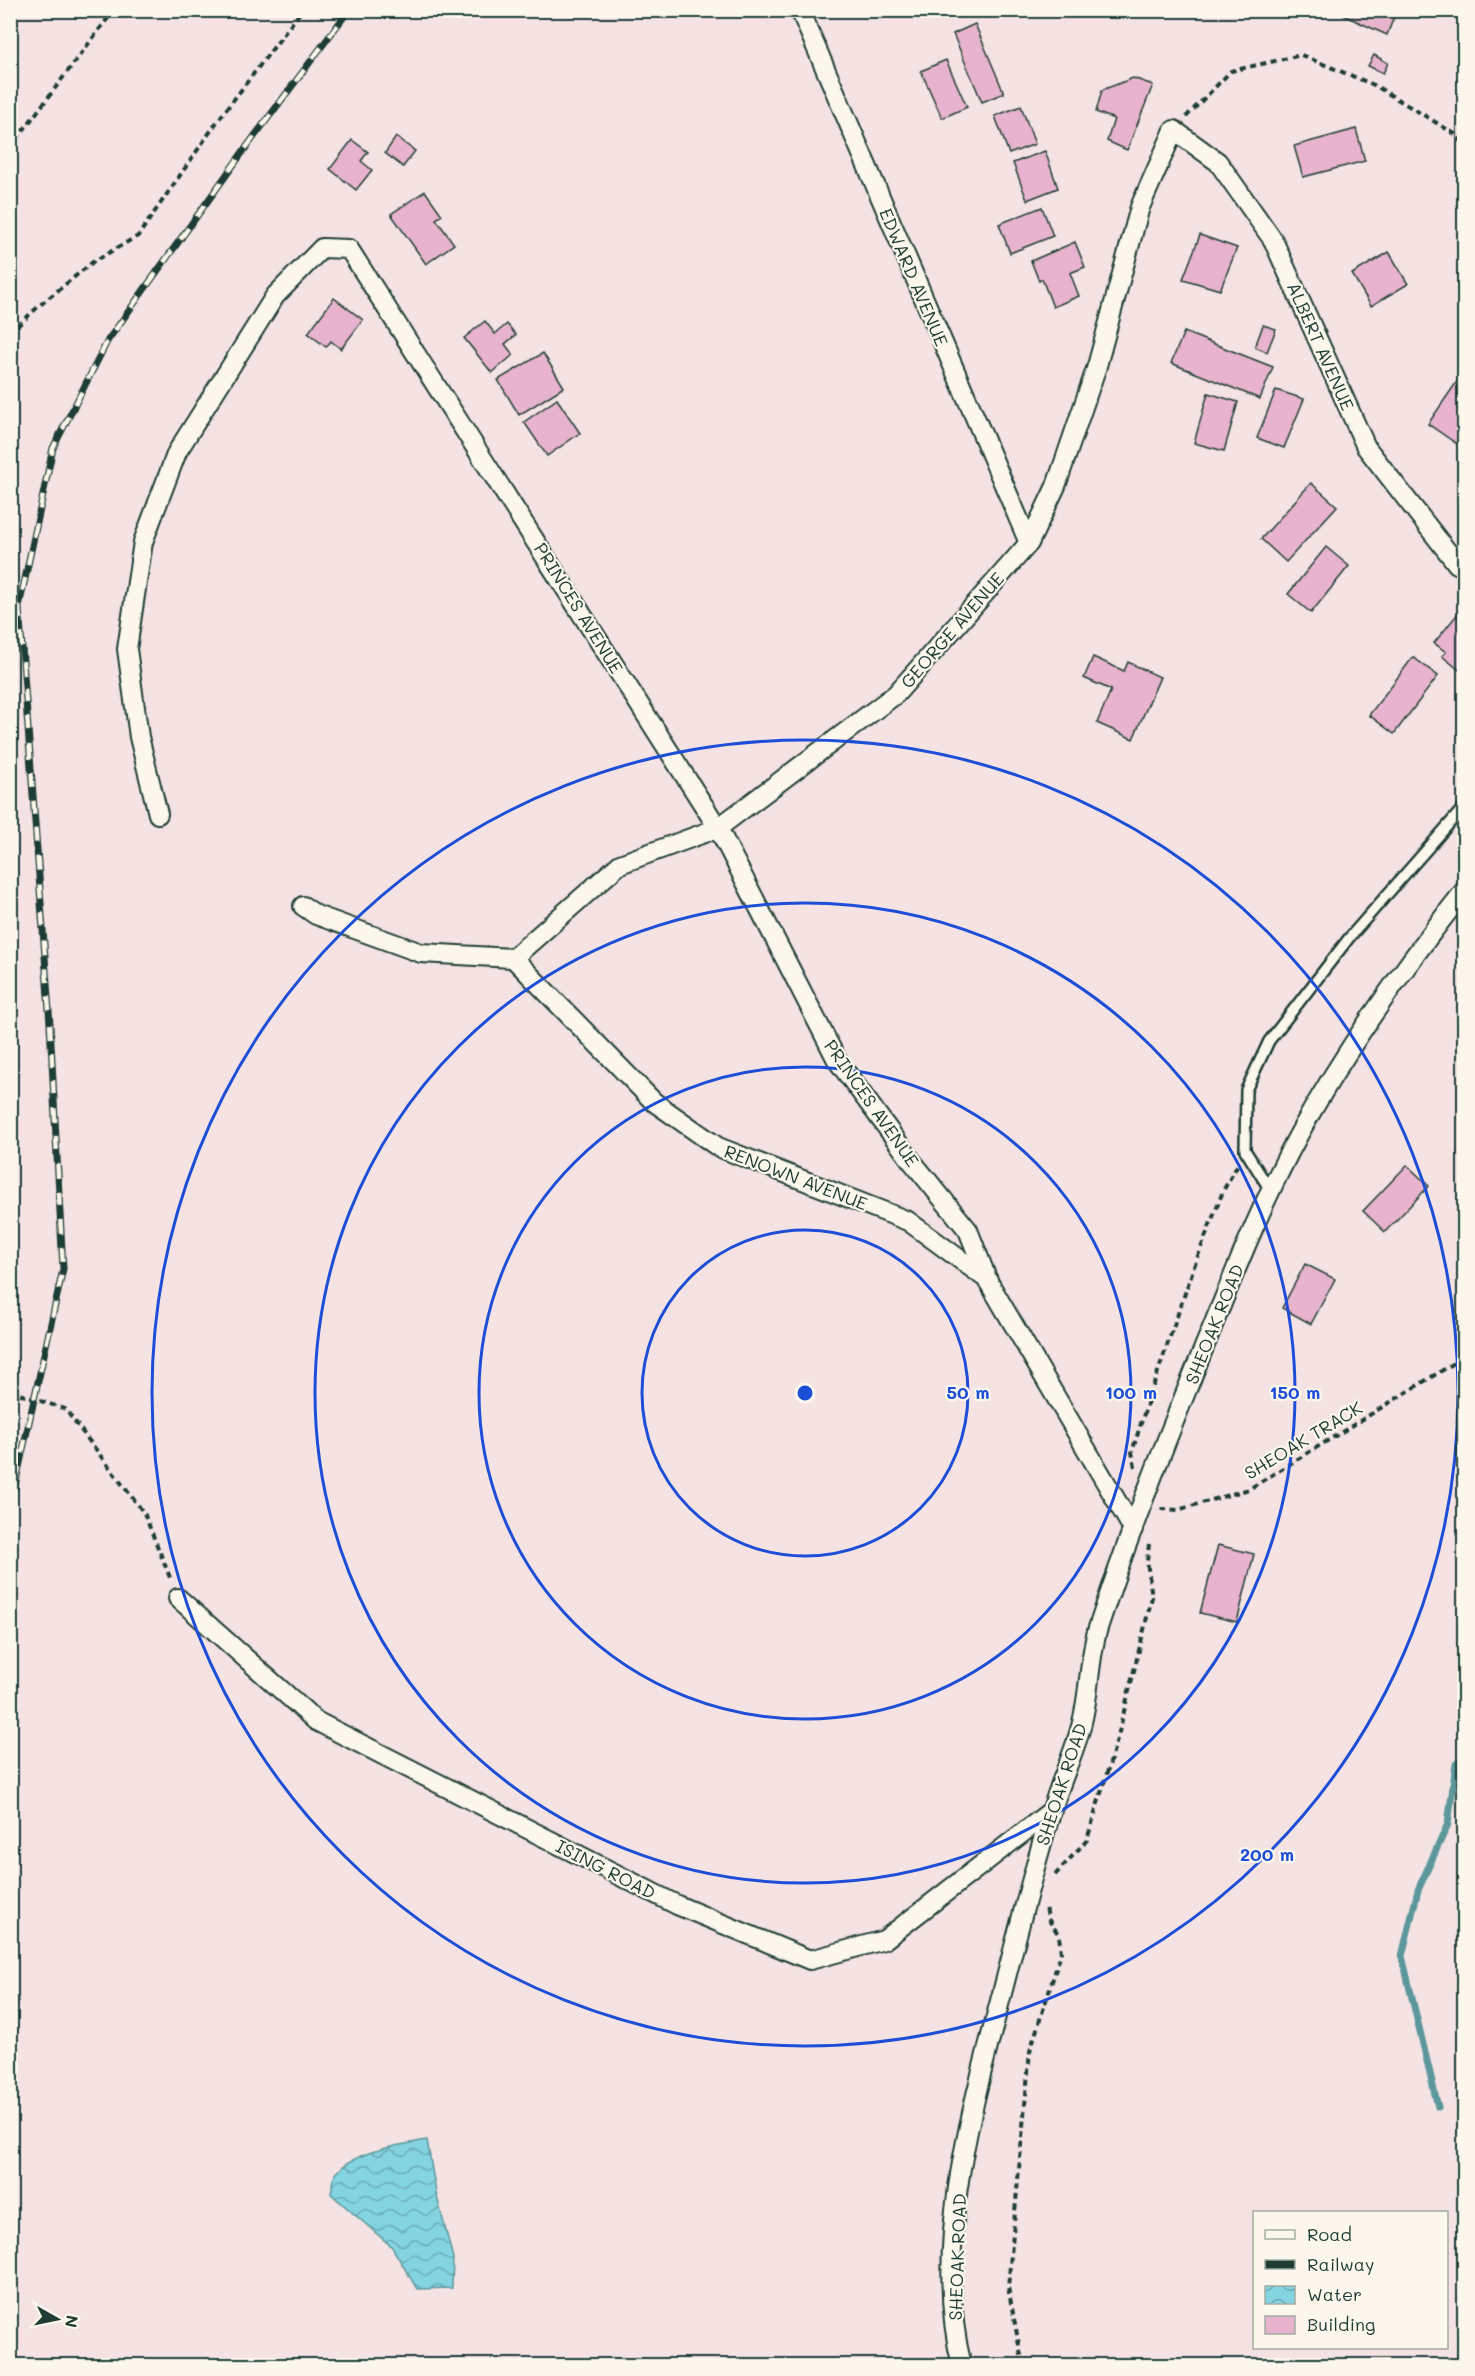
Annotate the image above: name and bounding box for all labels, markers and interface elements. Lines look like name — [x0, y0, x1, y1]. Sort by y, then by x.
street label: EDWARD AVENUE — [874, 204, 954, 350]
street label: ALBERT AVENUE — [1282, 278, 1360, 414]
street label: PRINCES AVENUE — [529, 538, 629, 678]
street label: GEORGE AVENUE — [895, 567, 1009, 693]
street label: PRINCES AVENUE — [819, 1035, 925, 1171]
street label: RENOWN AVENUE — [721, 1139, 871, 1215]
street label: SHEOAK ROAD — [1179, 1260, 1249, 1388]
text: 50 m — [947, 1380, 989, 1404]
text: 100 m — [1105, 1380, 1157, 1404]
text: 150 m — [1270, 1380, 1320, 1404]
centre of rings — [795, 1383, 815, 1403]
street label: SHEOAK TRACK — [1240, 1395, 1366, 1485]
street label: SHEOAK ROAD — [1030, 1720, 1092, 1848]
street label: ISING ROAD — [552, 1834, 660, 1904]
text: 200 m — [1240, 1842, 1294, 1866]
street label: SHEOAK ROAD — [943, 2193, 971, 2321]
legend — [1253, 2211, 1448, 2349]
text: Road — [1307, 2222, 1352, 2246]
text: Railway — [1307, 2252, 1374, 2276]
text: Water — [1307, 2282, 1362, 2306]
north arrow — [27, 2289, 87, 2349]
text: Building — [1307, 2312, 1375, 2336]
text: N — [61, 2314, 84, 2329]

